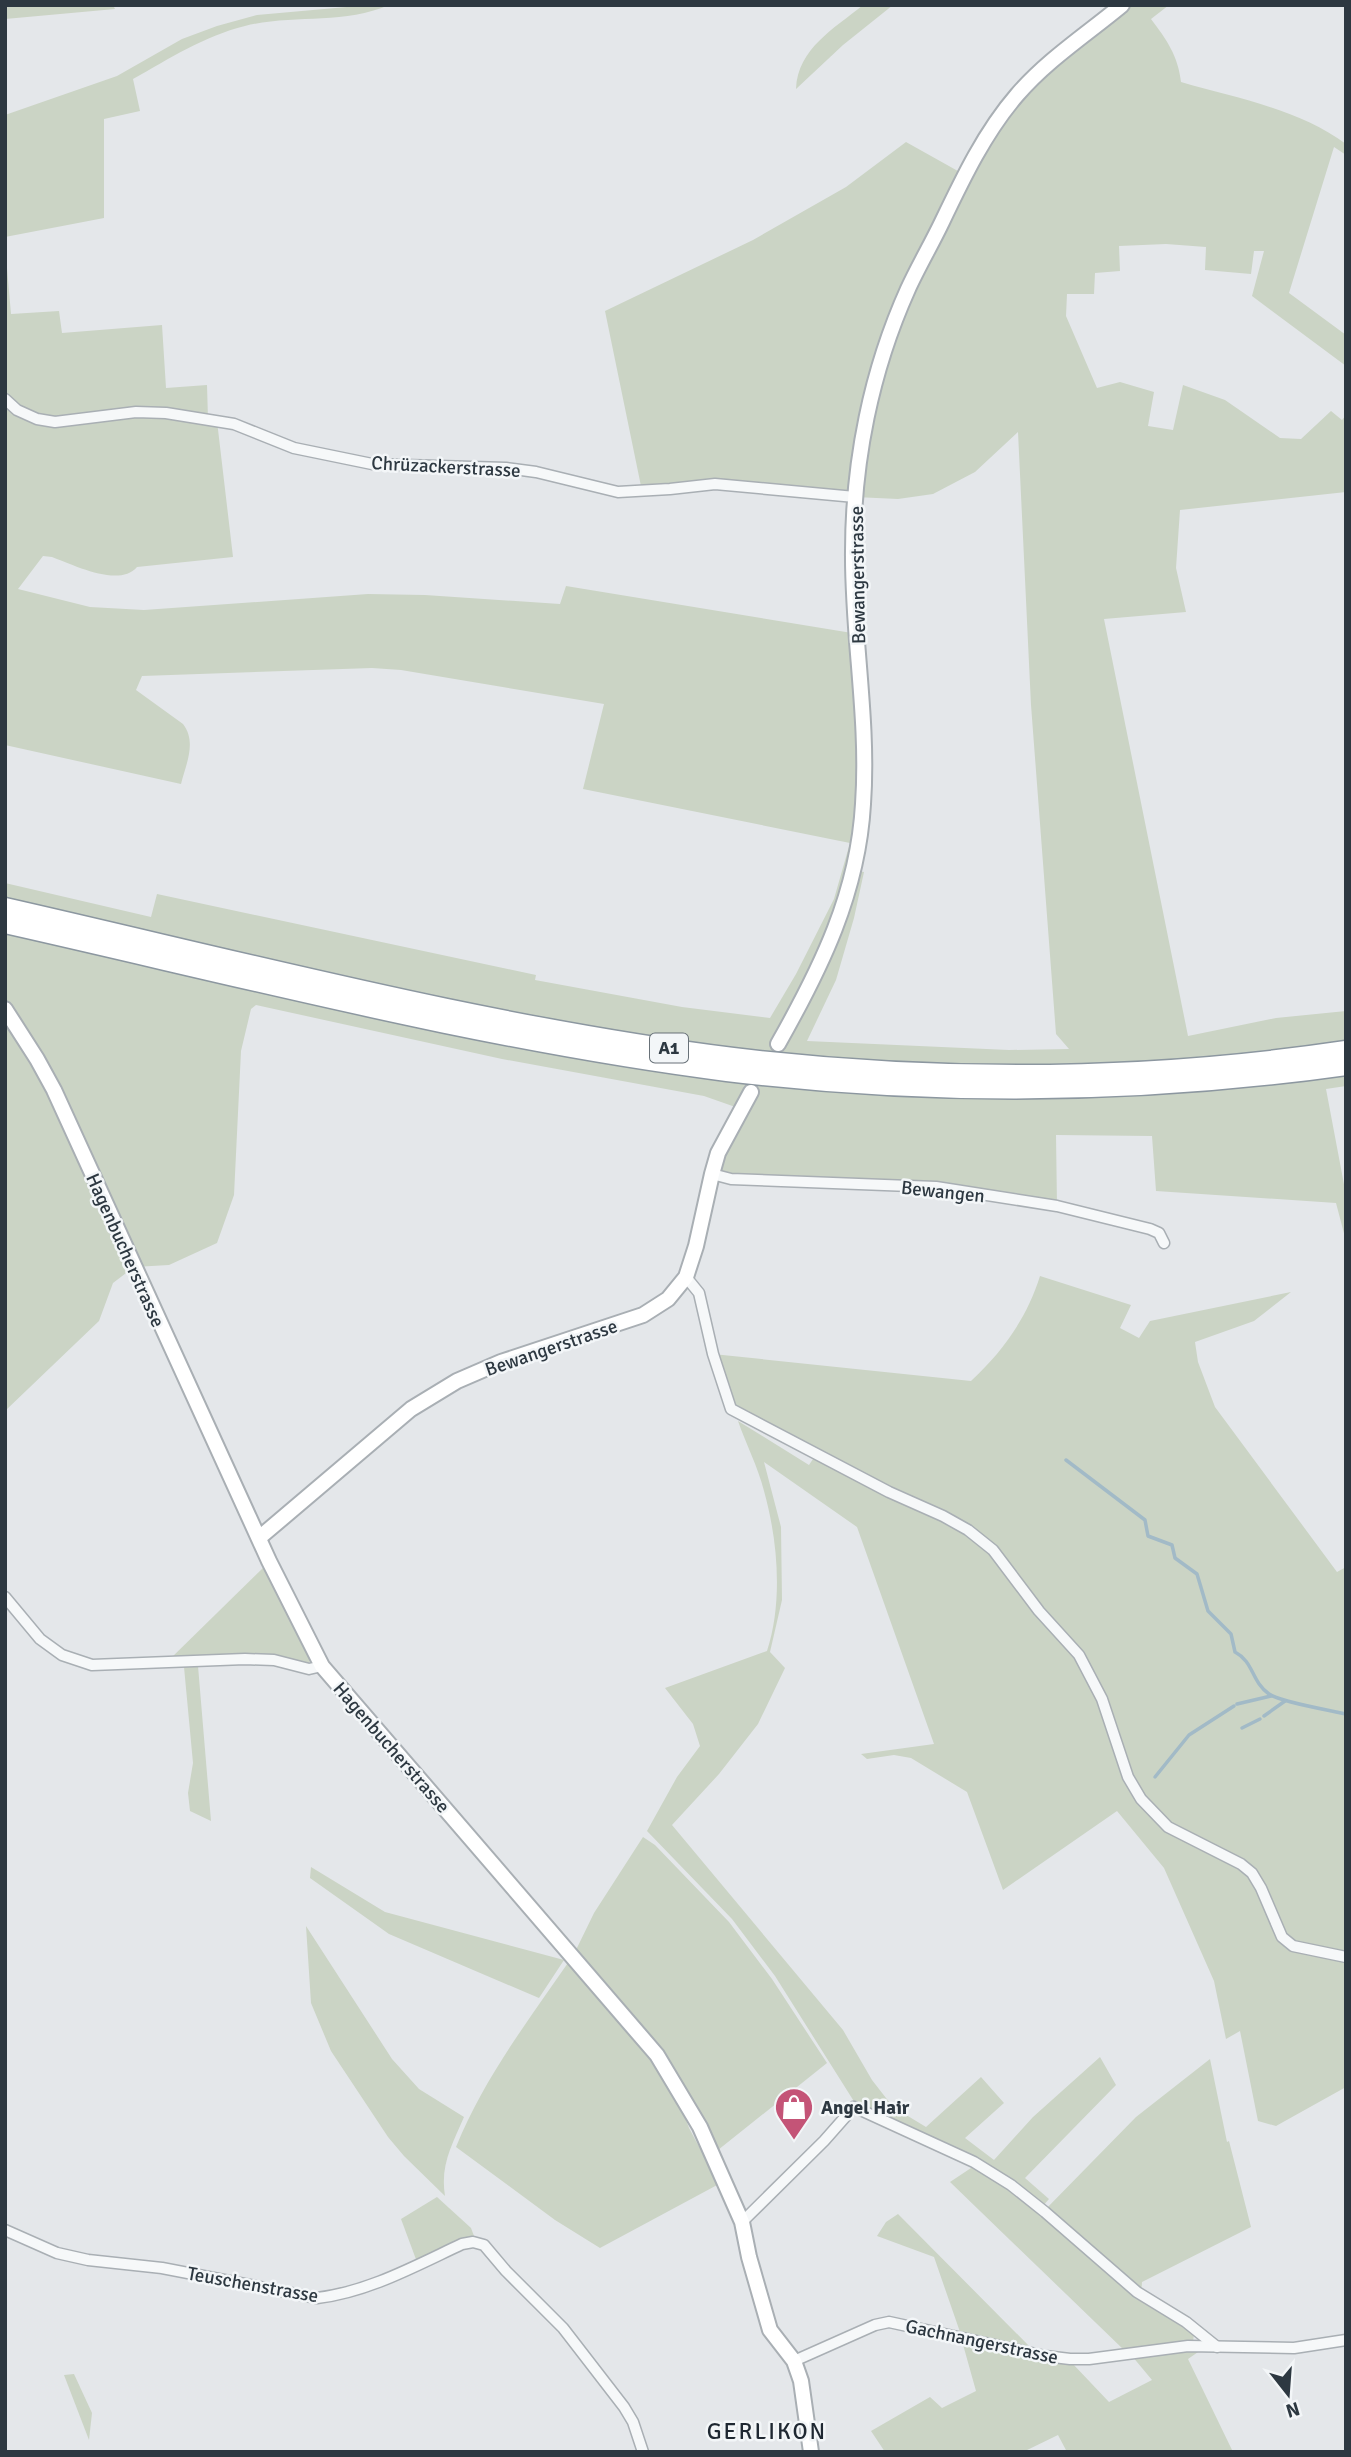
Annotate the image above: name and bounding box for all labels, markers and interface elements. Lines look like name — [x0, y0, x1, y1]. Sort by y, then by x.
street label: Chrüzackerstrasse — [371, 451, 521, 483]
street label: Bewangerstrasse — [845, 506, 871, 644]
road number: A1 — [650, 1034, 688, 1063]
street label: Hagenbucherstrasse — [80, 1170, 170, 1331]
street label: Bewangen — [900, 1176, 986, 1208]
street label: Bewangerstrasse — [482, 1314, 621, 1382]
street label: Hagenbucherstrasse — [328, 1677, 455, 1818]
shop icon: Angel Hair — [773, 2086, 815, 2141]
place label: Angel Hair — [821, 2096, 910, 2120]
street label: Teuschenstrasse — [185, 2262, 320, 2308]
street label: Gachnangerstrasse — [903, 2314, 1060, 2370]
north arrow — [1253, 2359, 1323, 2429]
text: N — [1283, 2396, 1303, 2423]
district label: GERLIKON — [707, 2417, 827, 2446]

